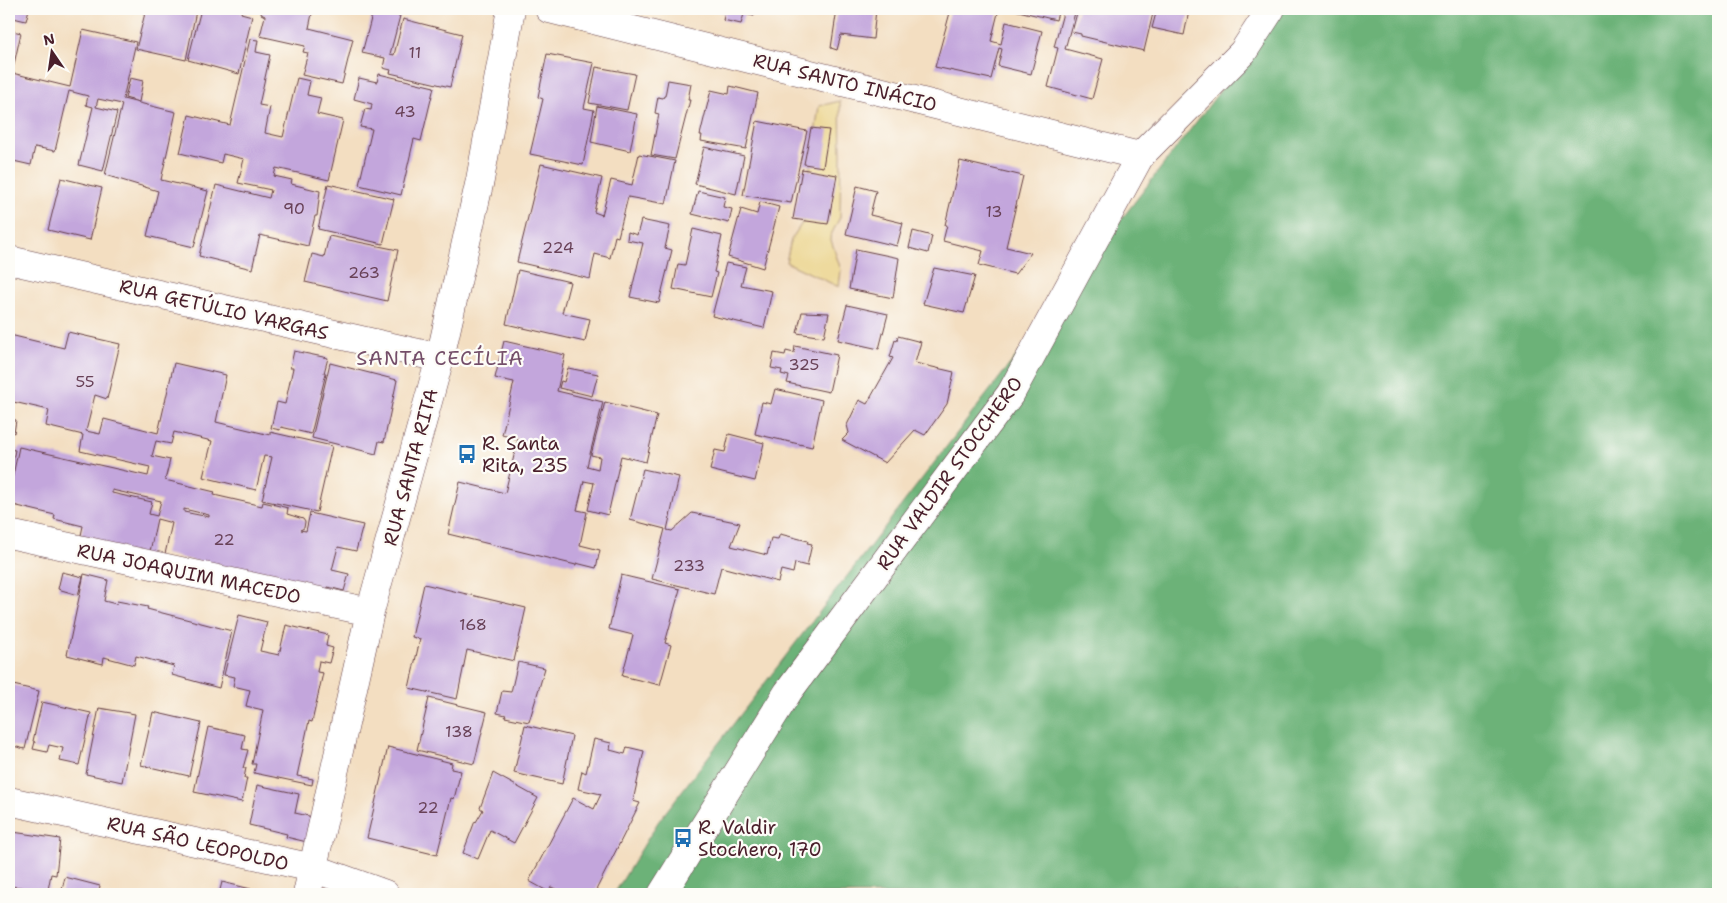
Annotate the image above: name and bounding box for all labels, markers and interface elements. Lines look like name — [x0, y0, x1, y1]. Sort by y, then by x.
north arrow — [28, 28, 78, 78]
text: N — [42, 29, 57, 49]
house number: 11 — [409, 42, 421, 63]
street label: RUA SANTO INÁCIO — [750, 47, 940, 117]
house number: 43 — [394, 101, 416, 122]
house number: 90 — [283, 198, 305, 219]
house number: 13 — [985, 201, 1003, 222]
house number: 224 — [542, 237, 574, 258]
house number: 263 — [348, 262, 380, 283]
street label: RUA GETÚLIO VARGAS — [117, 272, 331, 346]
district label: SANTA CECÍLIA — [356, 345, 524, 371]
house number: 325 — [789, 354, 819, 375]
house number: 55 — [75, 371, 95, 392]
street label: RUA VALDIR STOCCHERO — [871, 372, 1028, 575]
street label: RUA SANTA RITA — [377, 385, 444, 549]
place label: R. Santa Rita, 235 — [482, 431, 568, 478]
bus stop icon: R. Santa Rita, 235 — [456, 443, 478, 465]
house number: 22 — [213, 529, 235, 550]
street label: RUA JOAQUIM MACEDO — [75, 538, 303, 609]
house number: 233 — [673, 555, 705, 576]
house number: 168 — [459, 614, 487, 635]
house number: 138 — [445, 721, 473, 742]
house number: 22 — [417, 797, 439, 818]
street label: RUA SÃO LEOPOLDO — [105, 809, 291, 877]
place label: R. Valdir Stochero, 170 — [698, 815, 822, 862]
bus stop icon: R. Valdir Stochero, 170 — [672, 827, 694, 849]

